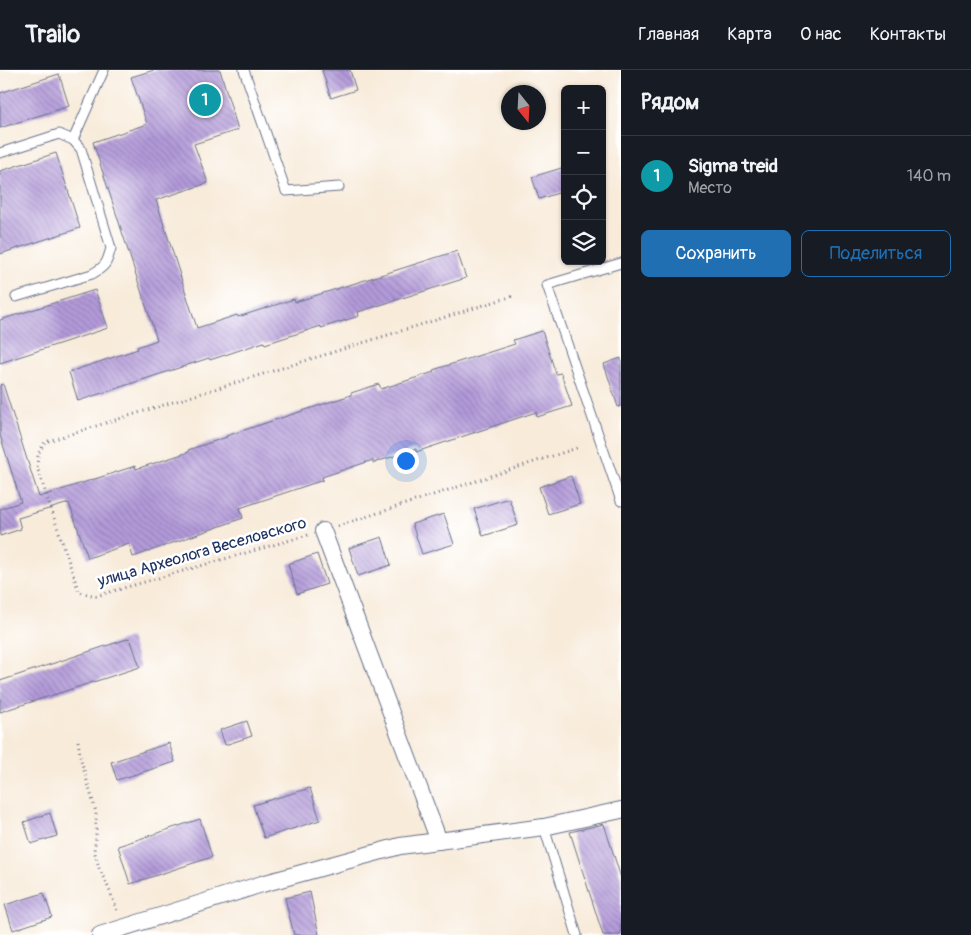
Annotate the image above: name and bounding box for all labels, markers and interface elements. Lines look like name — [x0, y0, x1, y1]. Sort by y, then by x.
text: Trailo — [25, 20, 80, 49]
text: Главная — [638, 23, 699, 46]
text: Карта — [727, 23, 772, 46]
text: О нас — [800, 23, 842, 46]
text: Контакты — [870, 23, 946, 46]
pin: 1 — [189, 81, 221, 119]
north arrow — [501, 85, 546, 130]
map controls — [561, 85, 606, 265]
button: + — [561, 85, 606, 130]
text: Рядом — [641, 89, 699, 116]
button: − — [561, 130, 606, 175]
text: Sigma treid — [688, 154, 778, 178]
text: 1 — [654, 166, 660, 186]
text: 140 m — [907, 166, 951, 186]
button: locate — [561, 175, 606, 220]
text: Место — [688, 178, 732, 198]
button: layers — [561, 220, 606, 265]
button: Сохранить — [641, 230, 791, 277]
button: Поделиться — [801, 230, 951, 277]
your location — [393, 448, 419, 474]
street label: улица Археолога Веселовского — [94, 513, 309, 592]

